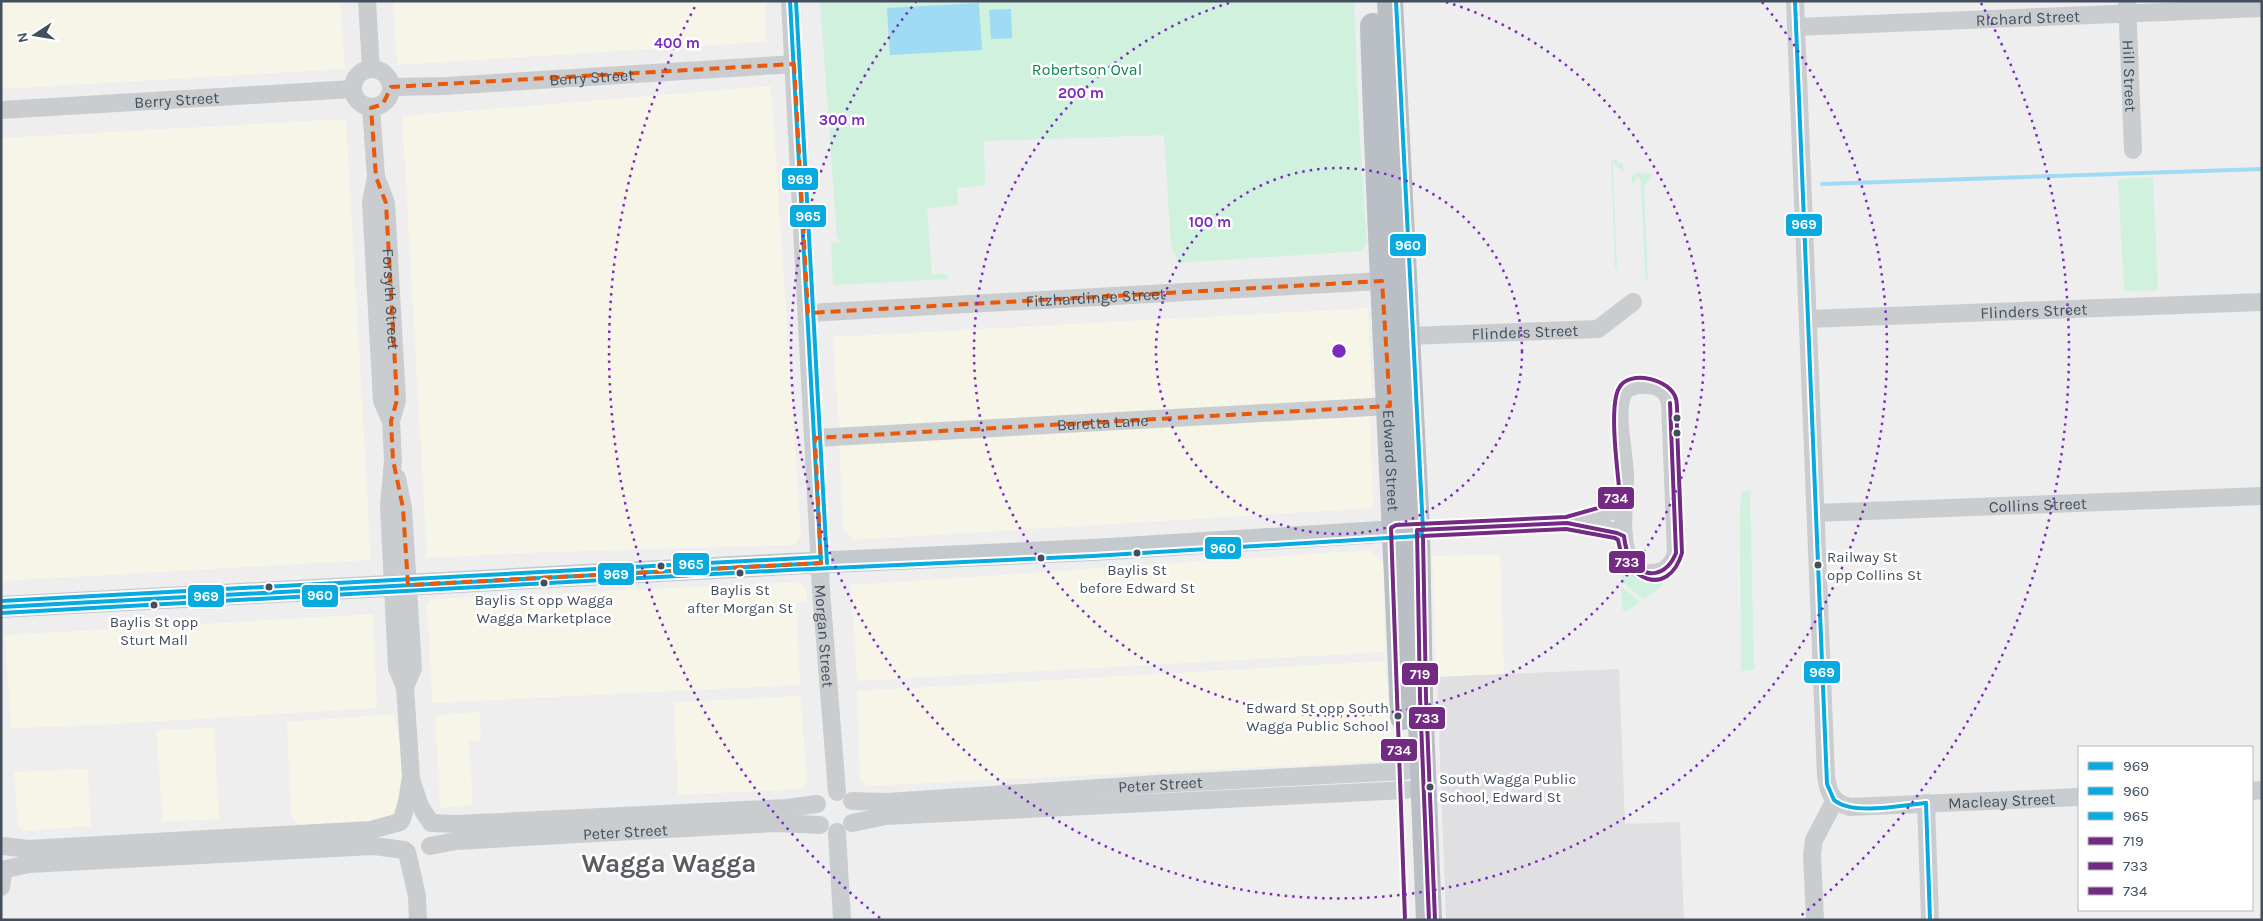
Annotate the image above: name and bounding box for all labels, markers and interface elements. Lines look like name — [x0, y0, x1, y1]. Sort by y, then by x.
street label: Richard Street — [1975, 6, 2080, 30]
north arrow — [10, 10, 60, 60]
text: N — [13, 31, 32, 44]
text: 400 m — [654, 34, 700, 52]
street label: Hill Street — [2119, 39, 2140, 112]
park label: Robertson Oval — [1032, 60, 1142, 79]
street label: Berry Street — [549, 65, 635, 89]
text: 200 m — [1058, 84, 1104, 102]
street label: Berry Street — [134, 88, 220, 112]
text: 300 m — [819, 111, 865, 129]
line badge: 969 — [781, 167, 819, 191]
text: 969 — [787, 171, 813, 188]
line badge: 965 — [789, 204, 827, 228]
text: 965 — [795, 208, 821, 225]
text: 100 m — [1189, 213, 1231, 231]
line badge: 969 — [1785, 213, 1823, 237]
text: 969 — [1791, 216, 1817, 233]
line badge: 960 — [1389, 233, 1427, 257]
text: 960 — [1395, 237, 1421, 254]
street label: Forsyth Street — [379, 248, 403, 350]
street label: Fitzhardinge Street — [1025, 284, 1166, 311]
street label: Flinders Street — [1980, 300, 2088, 323]
street label: Flinders Street — [1471, 321, 1579, 344]
centre of rings — [1330, 342, 1348, 360]
street label: Edward Street — [1379, 409, 1403, 512]
street label: Baretta Lane — [1056, 410, 1149, 435]
unlabelled marker — [1672, 413, 1682, 423]
unlabelled marker — [1672, 428, 1682, 438]
line badge: 734 — [1597, 486, 1635, 510]
text: 734 — [1604, 490, 1629, 507]
street label: Collins Street — [1988, 494, 2087, 516]
line badge: 960 — [1204, 536, 1242, 560]
text: 960 — [1210, 540, 1236, 557]
marker: Baylis St before Edward St — [1132, 548, 1142, 558]
place label: Railway St opp Collins St — [1827, 548, 1922, 584]
line badge: 733 — [1608, 550, 1646, 574]
line badge: 965 — [672, 552, 710, 576]
unlabelled marker — [1036, 553, 1046, 563]
text: 733 — [1615, 554, 1639, 571]
text: 965 — [678, 556, 704, 573]
marker: Railway St opp Collins St — [1813, 560, 1823, 570]
unlabelled marker — [656, 561, 666, 571]
place label: Baylis St before Edward St — [1079, 561, 1195, 597]
line badge: 969 — [597, 562, 635, 586]
text: 969 — [603, 566, 629, 583]
marker: Baylis St after Morgan St — [735, 568, 745, 578]
marker: Baylis St opp Wagga Wagga Marketplace — [539, 578, 549, 588]
place label: Baylis St after Morgan St — [687, 581, 793, 617]
unlabelled marker — [264, 582, 274, 592]
line badge: 969 — [187, 584, 225, 608]
line badge: 960 — [301, 584, 339, 608]
street label: Morgan Street — [811, 584, 838, 688]
text: 960 — [307, 587, 333, 604]
text: 969 — [193, 588, 219, 605]
place label: Baylis St opp Wagga Wagga Marketplace — [475, 591, 613, 627]
marker: Baylis St opp Sturt Mall — [149, 600, 159, 610]
place label: Baylis St opp Sturt Mall — [110, 613, 198, 649]
line badge: 969 — [1803, 660, 1841, 684]
line badge: 719 — [1401, 662, 1439, 686]
text: 969 — [1809, 664, 1835, 681]
text: 719 — [1410, 666, 1430, 683]
place label: Edward St opp South Wagga Public School — [1246, 699, 1389, 735]
line badge: 733 — [1408, 706, 1446, 730]
text: 733 — [1415, 710, 1439, 727]
marker: Edward St opp South Wagga Public School — [1393, 711, 1403, 721]
line badge: 734 — [1380, 738, 1418, 762]
text: 734 — [1387, 742, 1412, 759]
legend — [2078, 746, 2253, 911]
text: 969 — [2123, 757, 2149, 775]
place label: South Wagga Public School, Edward St — [1439, 770, 1576, 806]
street label: Peter Street — [1117, 773, 1203, 797]
marker: South Wagga Public School, Edward St — [1425, 782, 1435, 792]
text: 960 — [2123, 782, 2149, 800]
street label: Macleay Street — [1948, 789, 2056, 813]
text: 965 — [2123, 807, 2149, 825]
street label: Peter Street — [582, 820, 668, 844]
text: 719 — [2123, 832, 2144, 850]
district label: Wagga Wagga — [581, 848, 757, 879]
text: 733 — [2123, 857, 2148, 875]
text: 734 — [2123, 882, 2148, 900]

